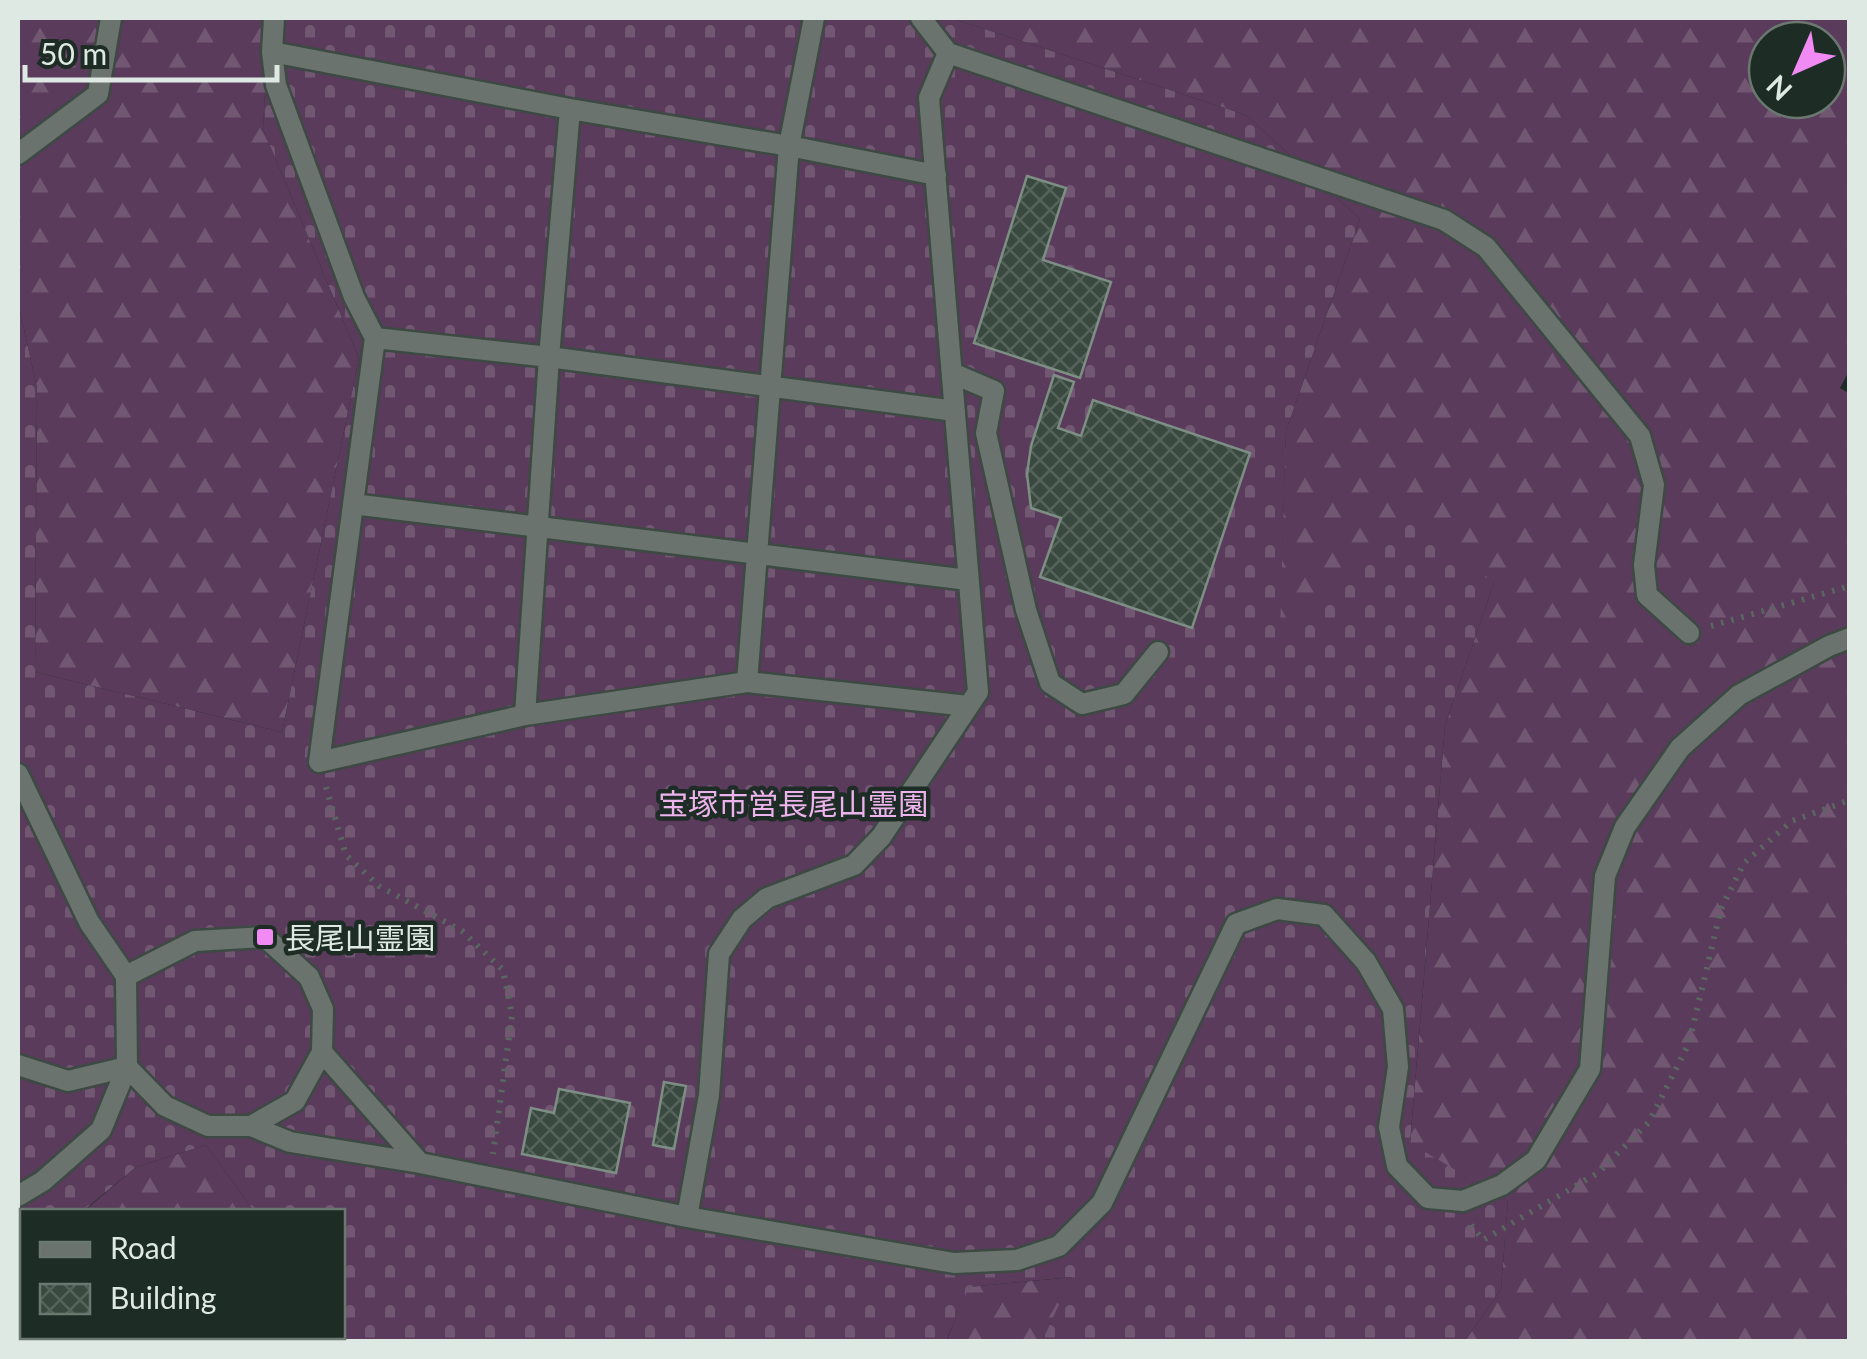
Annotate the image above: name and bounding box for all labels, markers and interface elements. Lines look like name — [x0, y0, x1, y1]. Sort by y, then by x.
scale bar — [25, 20, 278, 82]
north arrow — [1747, 20, 1847, 120]
text: 50 m — [40, 35, 107, 71]
text: N — [1759, 69, 1798, 108]
park label: 宝塚市営長尾山霊園 — [658, 785, 928, 821]
place label: 長尾山霊園 — [285, 919, 435, 955]
marker: 長尾山霊園 — [254, 926, 276, 948]
legend — [20, 1209, 345, 1339]
text: Road — [110, 1229, 177, 1265]
text: Building — [110, 1279, 216, 1315]

